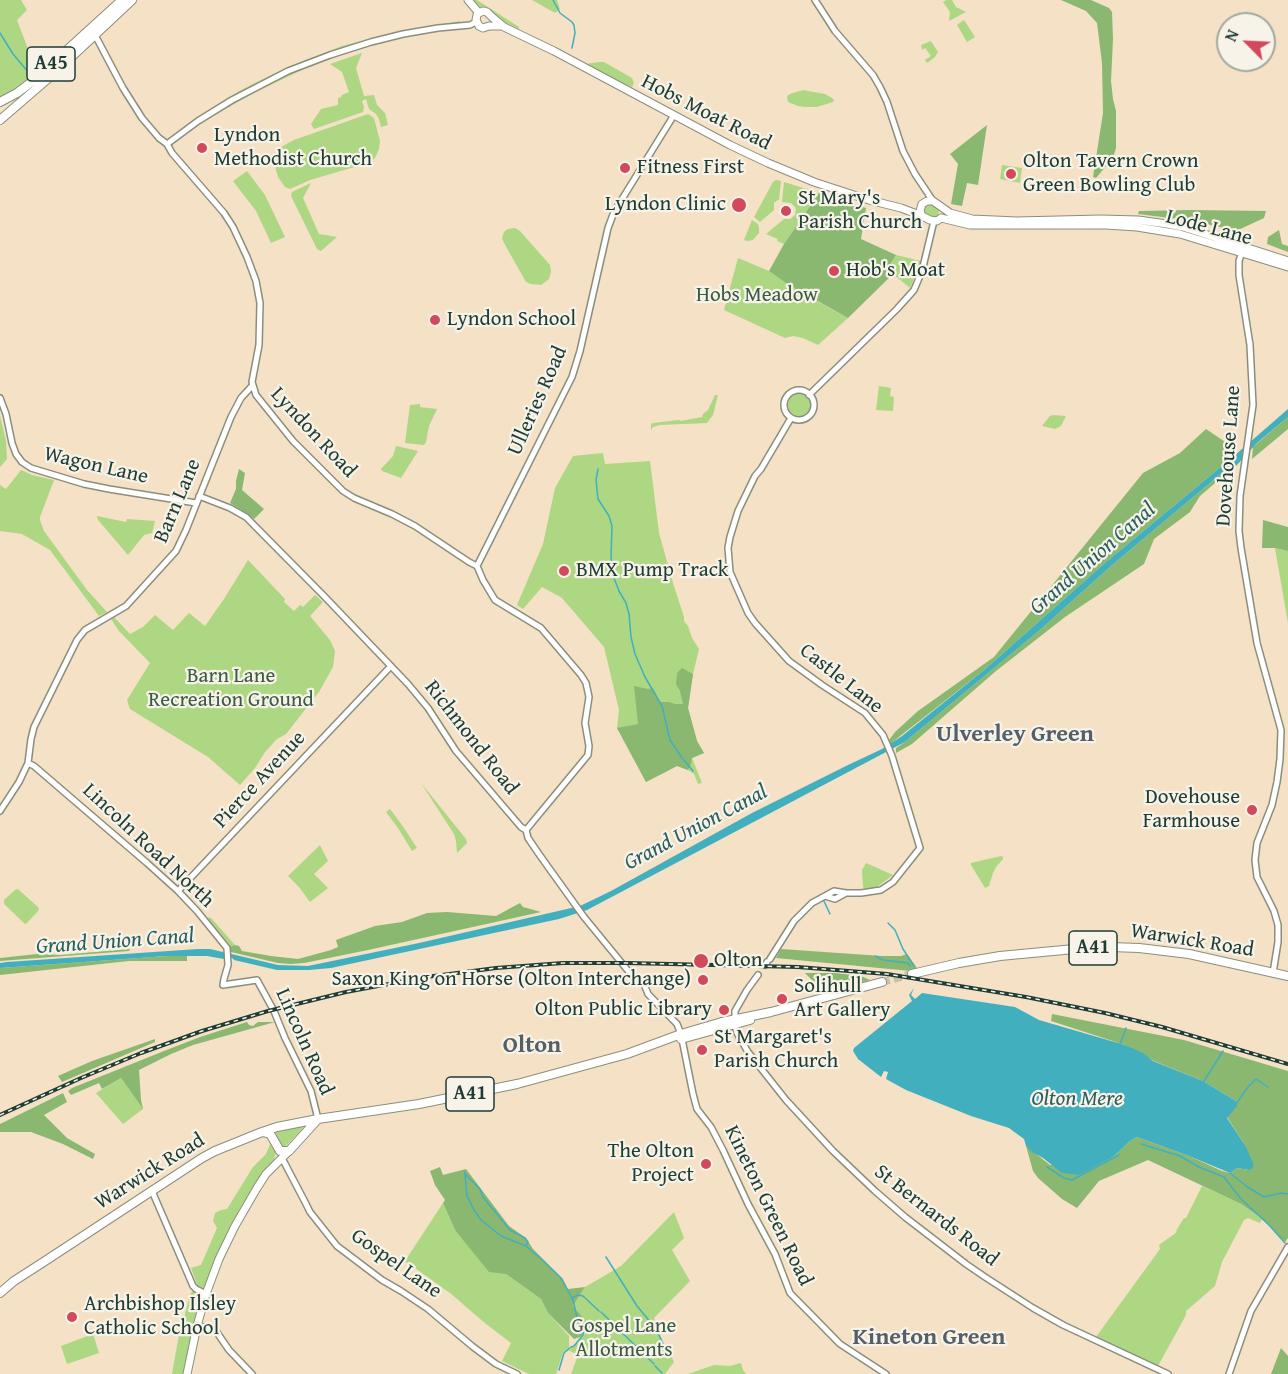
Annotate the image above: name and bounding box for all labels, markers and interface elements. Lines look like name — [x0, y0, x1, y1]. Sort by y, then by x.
north arrow — [1216, 12, 1276, 72]
text: N — [1218, 26, 1245, 45]
road number: A45 — [27, 47, 75, 81]
street label: Hobs Moat Road — [637, 69, 775, 157]
place label: Lyndon Methodist Church — [214, 123, 372, 173]
marker: Lyndon Methodist Church — [195, 141, 209, 155]
place label: Olton Tavern Crown Green Bowling Club — [1023, 149, 1198, 199]
place label: Fitness First — [637, 155, 744, 181]
marker: Fitness First — [618, 161, 632, 175]
marker: Olton Tavern Crown Green Bowling Club — [1004, 167, 1018, 181]
place label: St Mary's Parish Church — [798, 186, 922, 236]
place label: Lyndon Clinic — [605, 192, 726, 218]
marker: Lyndon Clinic — [730, 196, 748, 214]
marker: St Mary's Parish Church — [779, 204, 793, 218]
street label: Lode Lane — [1163, 204, 1255, 252]
place label: Hob's Moat — [846, 258, 945, 284]
marker: Hob's Moat — [827, 264, 841, 278]
park label: Hobs Meadow — [696, 283, 818, 309]
place label: Lyndon School — [447, 307, 576, 333]
marker: Lyndon School — [428, 313, 442, 327]
street label: Ulleries Road — [503, 343, 573, 459]
street label: Lyndon Road — [265, 382, 361, 484]
street label: Dovehouse Lane — [1212, 385, 1246, 527]
street label: Wagon Lane — [41, 442, 151, 490]
street label: Barn Lane — [149, 455, 207, 547]
water label: Grand Union Canal — [1025, 497, 1161, 621]
place label: BMX Pump Track — [576, 558, 728, 584]
marker: BMX Pump Track — [557, 564, 571, 578]
street label: Castle Lane — [794, 639, 888, 719]
park label: Barn Lane Recreation Ground — [148, 664, 314, 714]
street label: Richmond Road — [419, 676, 523, 800]
district label: Ulverley Green — [936, 721, 1094, 749]
street label: Pierce Avenue — [209, 726, 311, 834]
street label: Lincoln Road North — [77, 778, 219, 914]
water label: Grand Union Canal — [620, 779, 772, 877]
place label: Dovehouse Farmhouse — [1143, 785, 1240, 835]
marker: Dovehouse Farmhouse — [1245, 803, 1259, 817]
street label: Warwick Road — [1128, 919, 1256, 963]
water label: Grand Union Canal — [35, 923, 195, 961]
road number: A41 — [1069, 931, 1117, 965]
place label: Olton — [714, 948, 763, 974]
marker: Olton — [692, 952, 710, 970]
place label: Saxon King on Horse (Olton Interchange) — [332, 967, 691, 993]
marker: Saxon King on Horse (Olton Interchange) — [696, 973, 710, 987]
place label: Solihull Art Gallery — [794, 974, 890, 1024]
street label: Lincoln Road — [269, 985, 339, 1099]
marker: Solihull Art Gallery — [775, 992, 789, 1006]
place label: Olton Public Library — [535, 997, 712, 1023]
marker: Olton Public Library — [717, 1003, 731, 1017]
place label: St Margaret's Parish Church — [714, 1025, 838, 1075]
district label: Olton — [503, 1032, 561, 1060]
marker: St Margaret's Parish Church — [695, 1043, 709, 1057]
road number: A41 — [446, 1077, 494, 1111]
water label: Olton Mere — [1031, 1086, 1123, 1112]
street label: Kineton Green Road — [718, 1122, 818, 1290]
street label: Warwick Road — [90, 1128, 210, 1216]
place label: The Olton Project — [607, 1139, 694, 1189]
marker: The Olton Project — [699, 1157, 713, 1171]
street label: St Bernards Road — [869, 1160, 1003, 1272]
street label: Gospel Lane — [346, 1224, 446, 1304]
place label: Archbishop Ilsley Catholic School — [84, 1292, 236, 1342]
marker: Archbishop Ilsley Catholic School — [65, 1310, 79, 1324]
park label: Gospel Lane Allotments — [572, 1314, 676, 1364]
district label: Kineton Green — [853, 1324, 1005, 1352]

